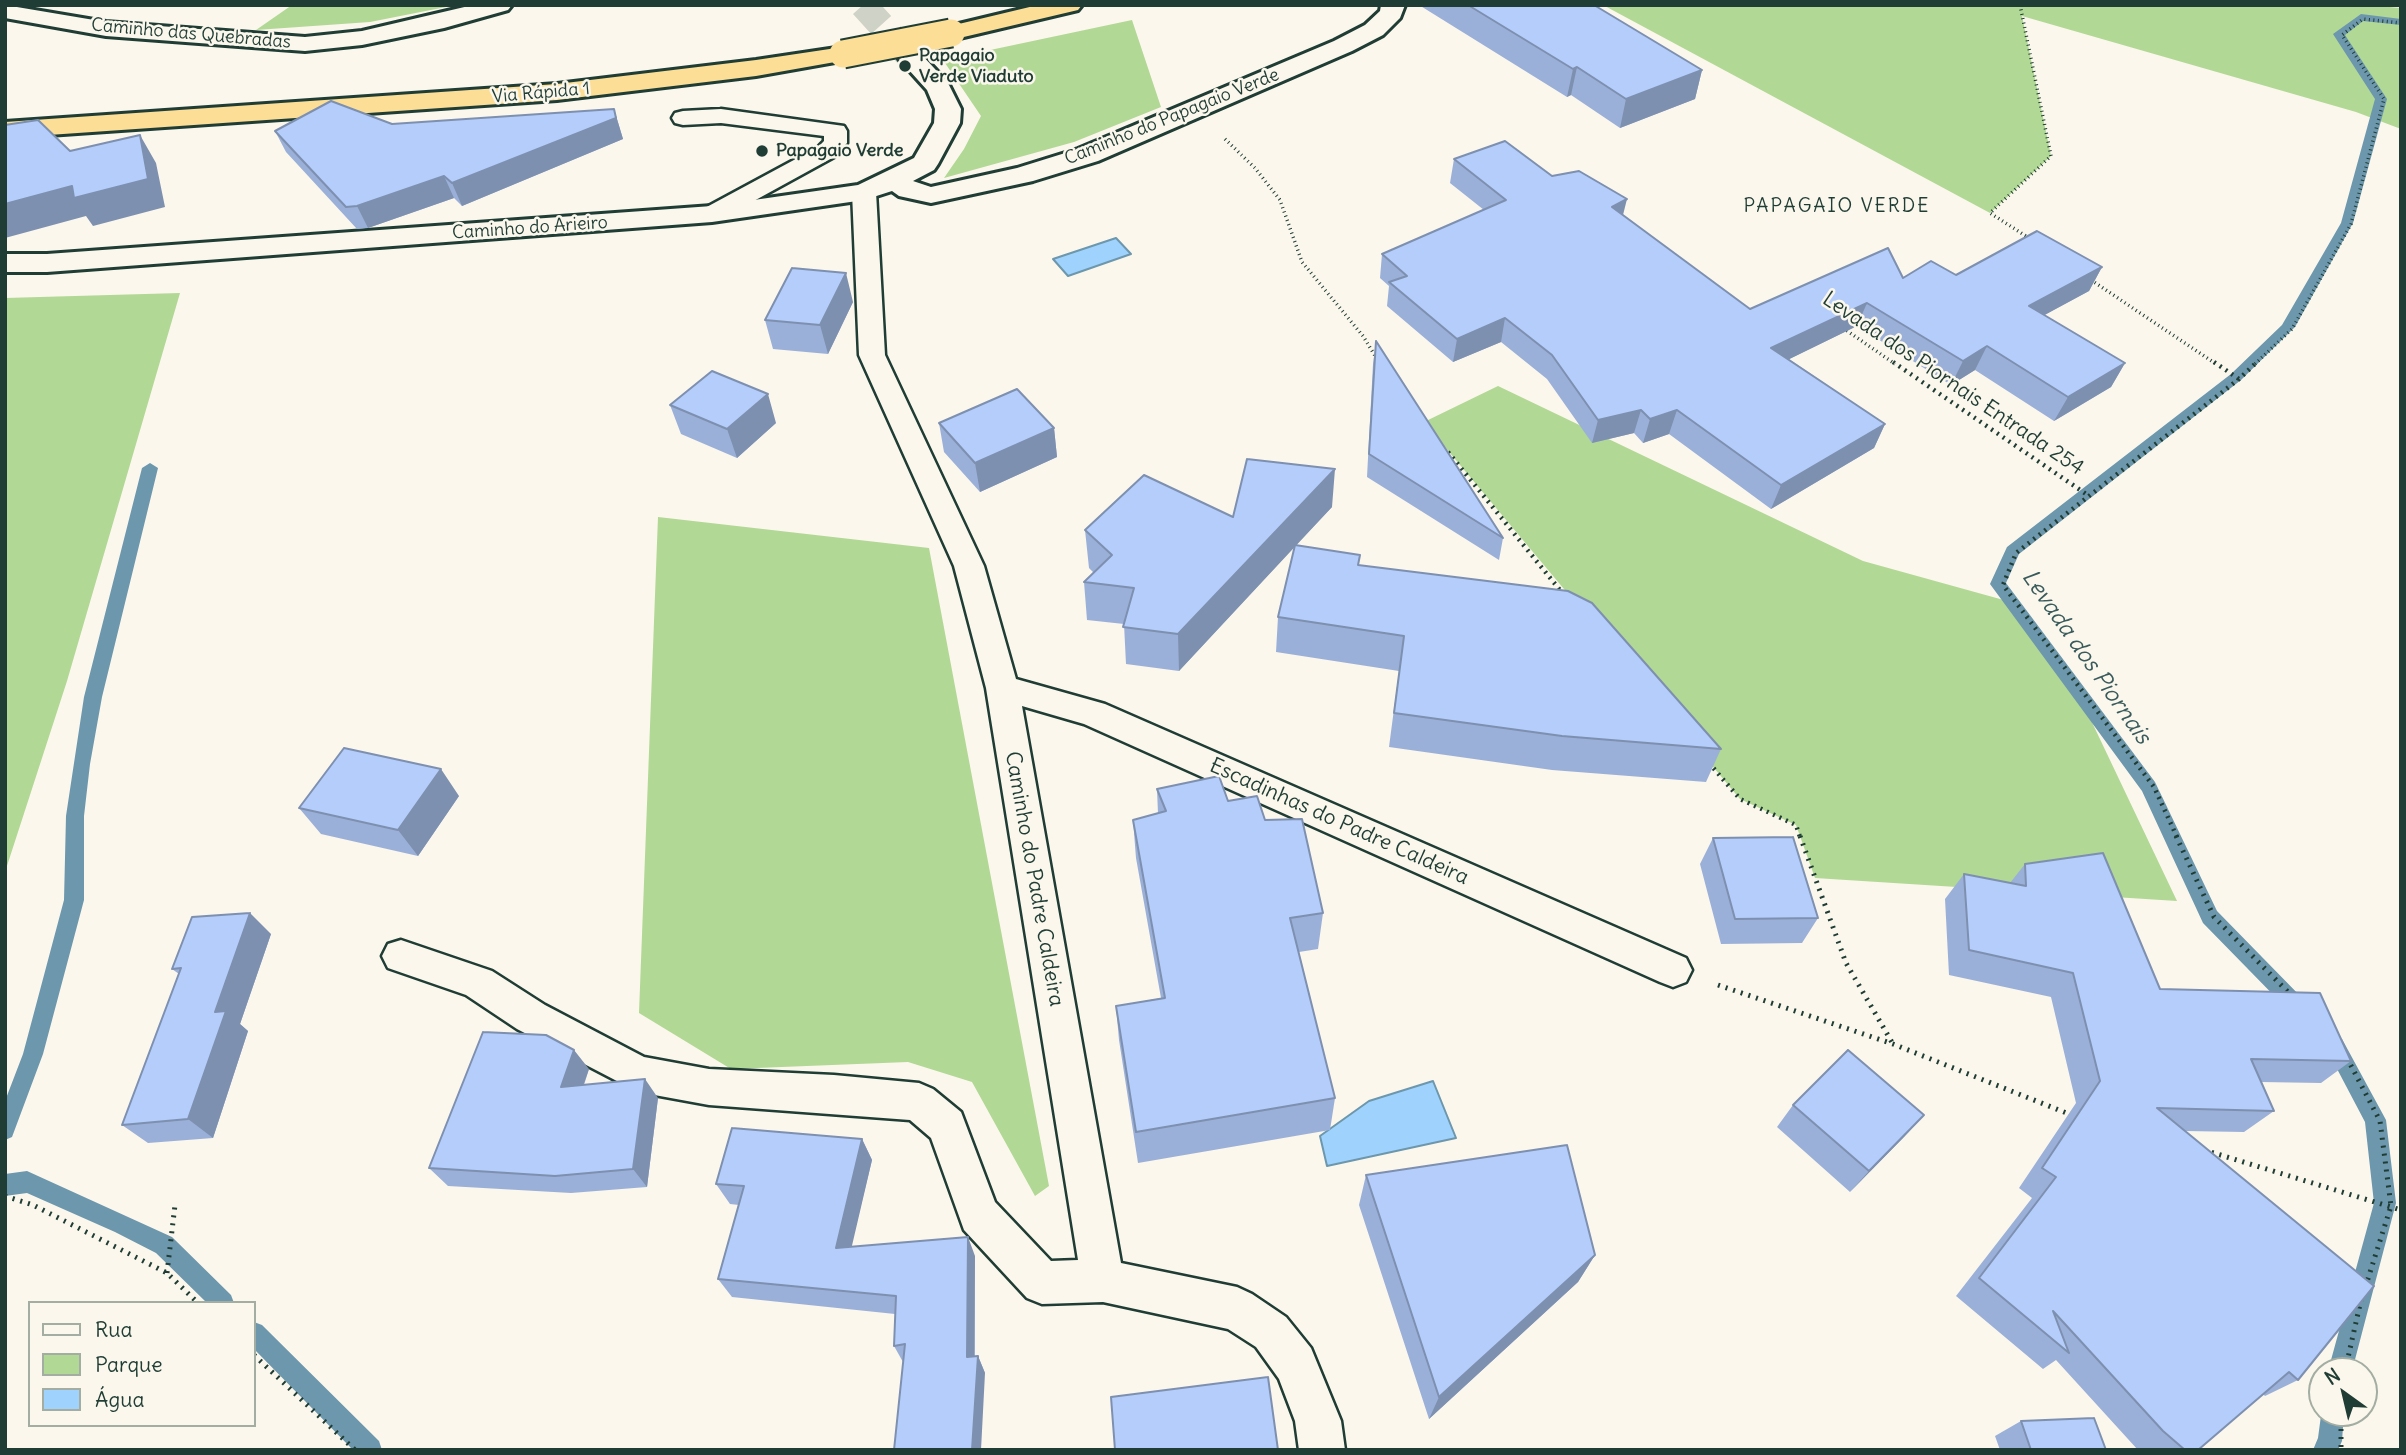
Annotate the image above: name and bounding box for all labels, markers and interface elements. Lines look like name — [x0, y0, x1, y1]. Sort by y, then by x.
street label: Caminho das Quebradas — [90, 15, 292, 53]
place label: Papagaio Verde Viaduto — [919, 45, 1034, 88]
marker: Papagaio Verde Viaduto — [897, 58, 913, 74]
street label: Caminho do Papagaio Verde — [1062, 64, 1282, 170]
street label: Via Rápida 1 — [491, 78, 591, 108]
place label: Papagaio Verde — [776, 140, 903, 162]
marker: Papagaio Verde — [754, 143, 770, 159]
district label: PAPAGAIO VERDE — [1745, 196, 1929, 218]
street label: Caminho do Arieiro — [451, 212, 609, 244]
street label: Levada dos Piornais Entrada 254 — [1818, 287, 2088, 481]
water label: Levada dos Piornais — [2016, 565, 2156, 749]
street label: Caminho do Padre Caldeira — [999, 750, 1069, 1008]
street label: Escadinhas do Padre Caldeira — [1206, 753, 1472, 891]
legend — [28, 1301, 256, 1427]
text: Rua — [95, 1316, 132, 1343]
text: Parque — [95, 1351, 163, 1378]
north arrow — [2308, 1357, 2378, 1427]
text: N — [2320, 1363, 2345, 1390]
text: Água — [95, 1386, 144, 1413]

